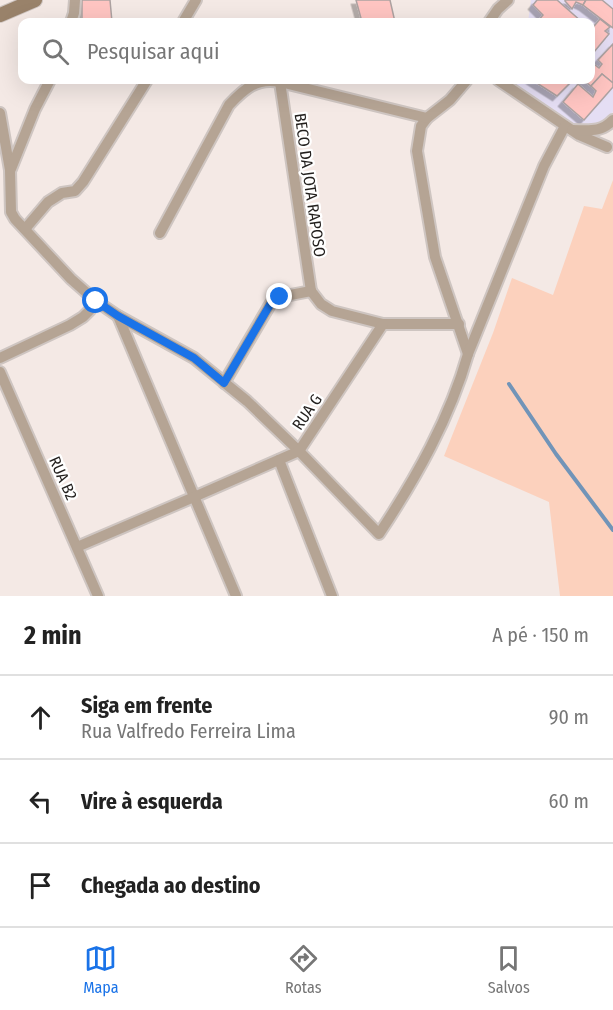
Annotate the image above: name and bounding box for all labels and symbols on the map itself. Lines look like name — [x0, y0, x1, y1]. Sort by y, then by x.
street label: BECO DA JOTA RAPOSO — [290, 112, 330, 258]
route end — [266, 283, 292, 309]
route start — [82, 287, 108, 313]
street label: RUA G — [288, 390, 326, 434]
street label: RUA B2 — [45, 453, 81, 503]

